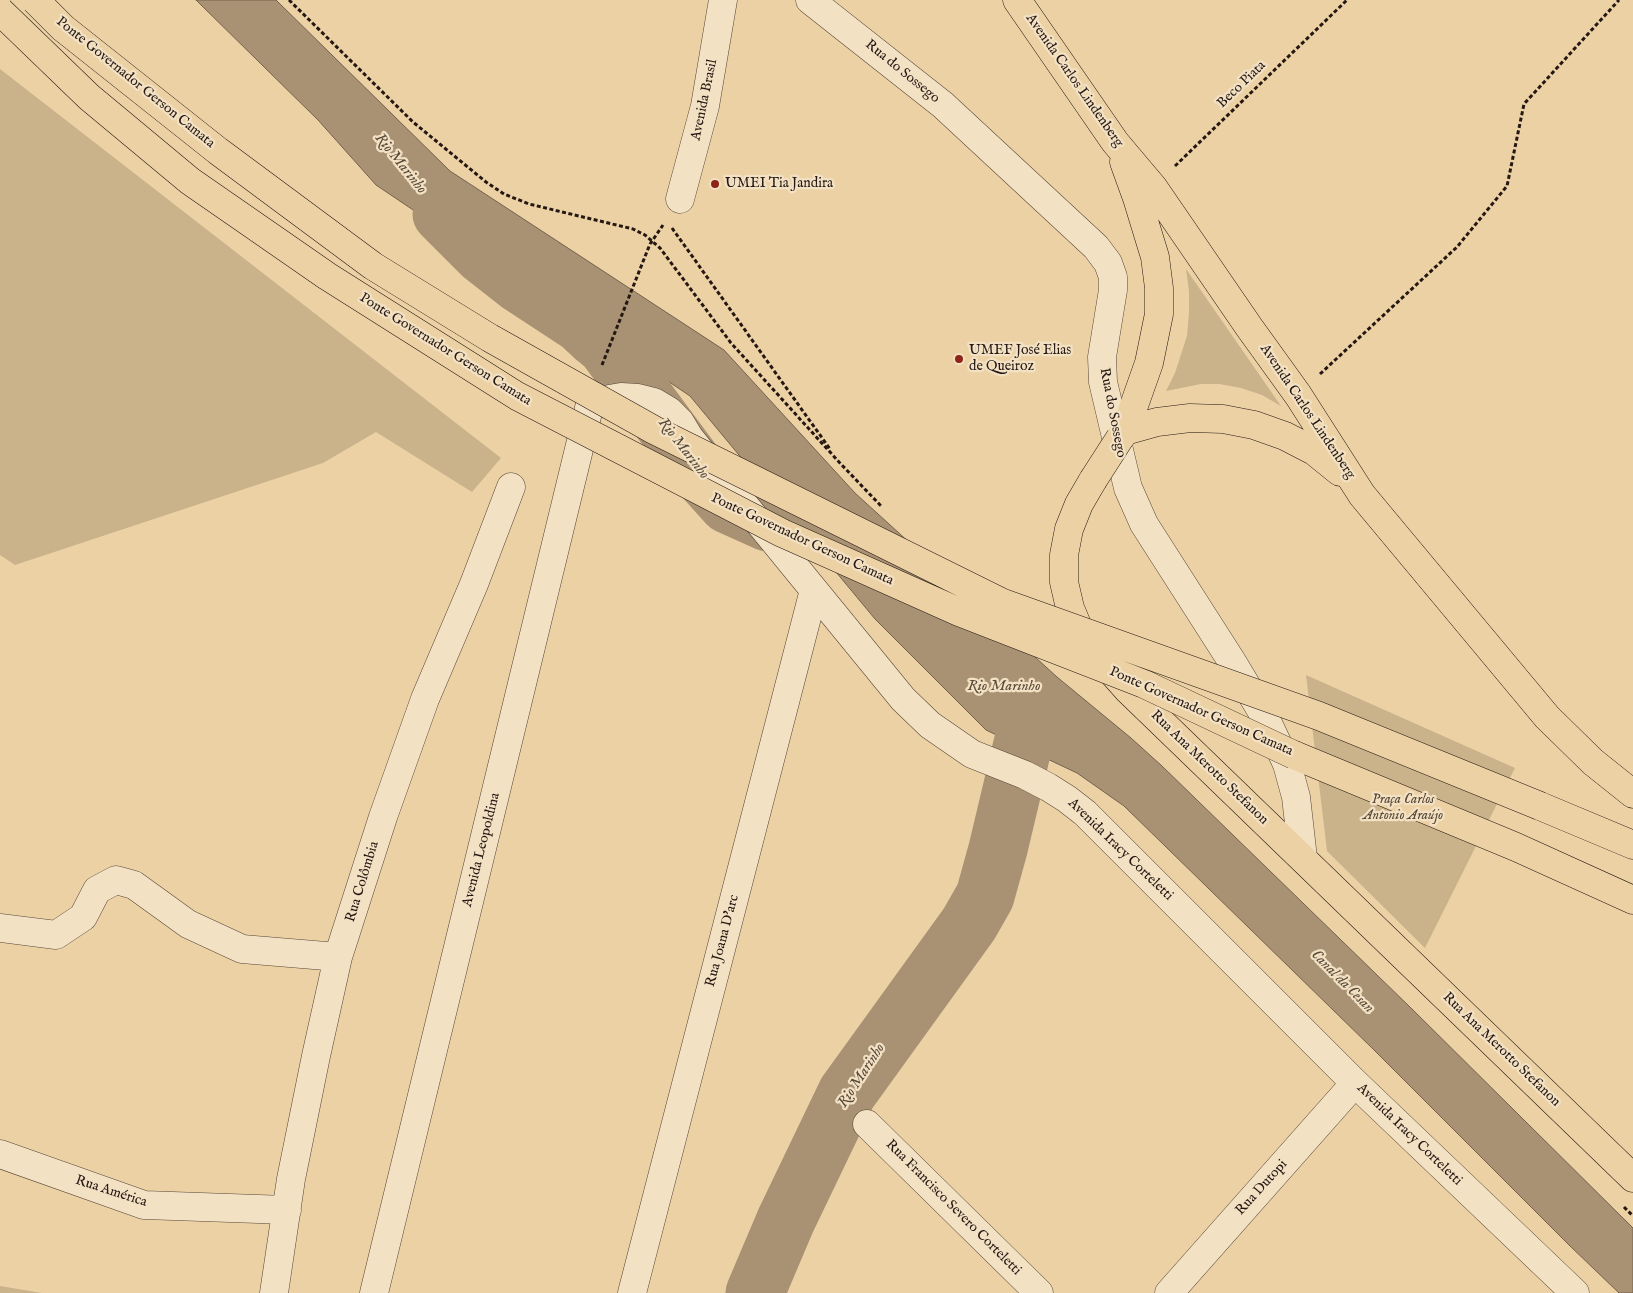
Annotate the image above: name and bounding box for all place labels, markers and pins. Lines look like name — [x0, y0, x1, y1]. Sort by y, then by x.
place label: UMEI Tia Jandira — [725, 176, 833, 192]
marker: UMEI Tia Jandira — [709, 178, 721, 190]
place label: UMEF José Elias de Queiroz — [969, 343, 1071, 376]
marker: UMEF José Elias de Queiroz — [953, 353, 965, 365]

